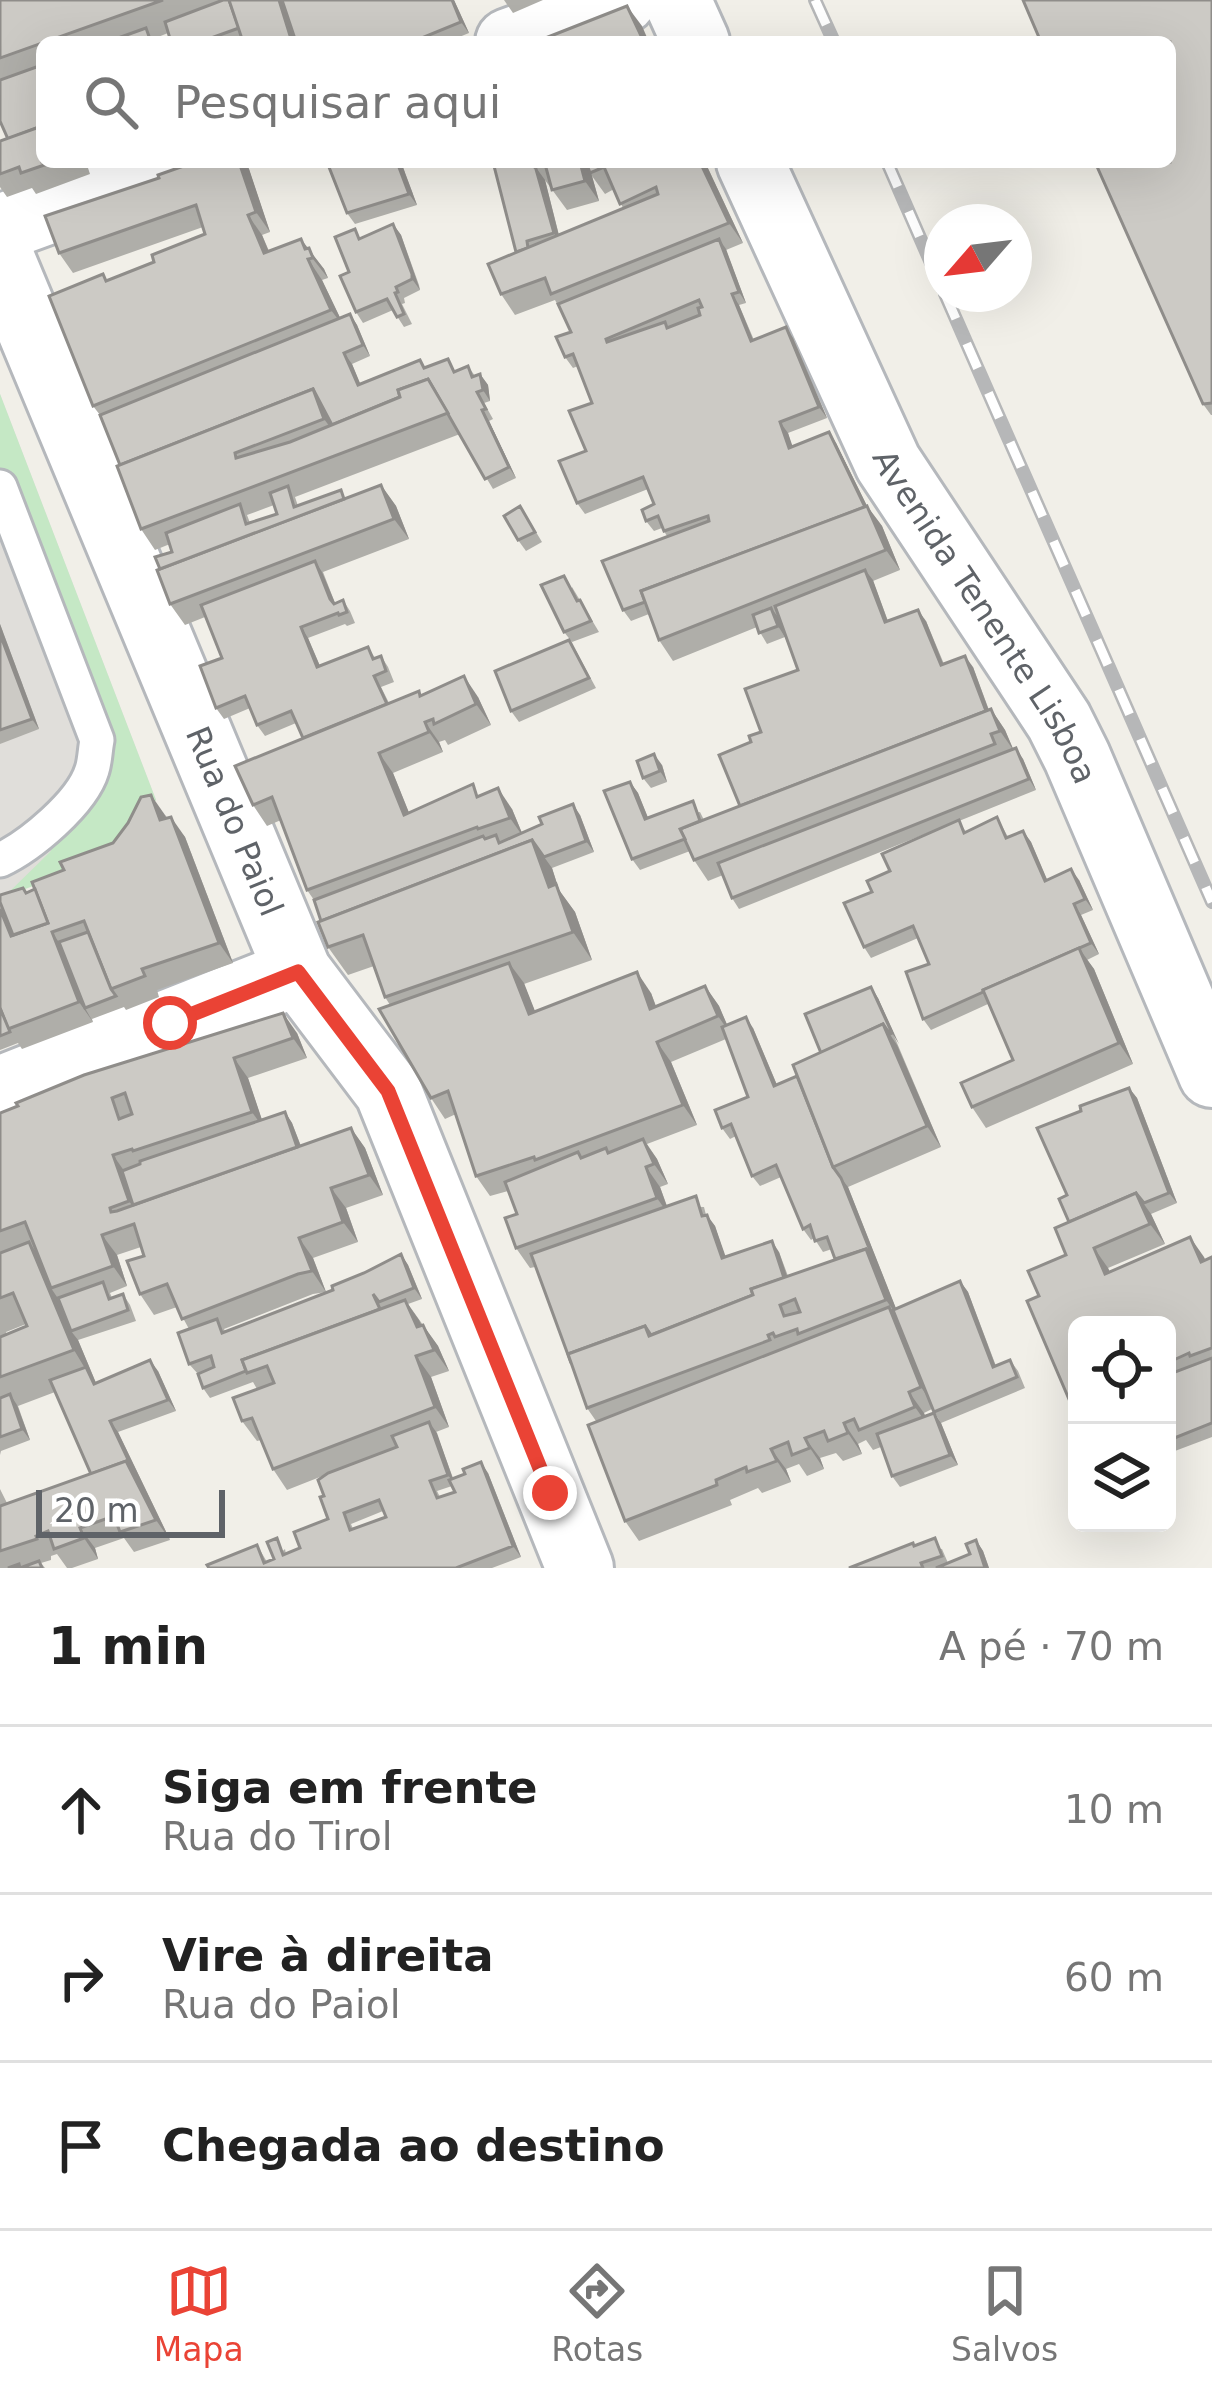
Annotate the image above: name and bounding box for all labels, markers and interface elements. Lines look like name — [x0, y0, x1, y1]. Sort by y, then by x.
search box — [36, 36, 1176, 168]
icon: search — [78, 69, 144, 135]
text: Pesquisar aqui — [174, 76, 501, 129]
north arrow — [924, 204, 1032, 312]
street label: Avenida Tenente Lisboa — [865, 443, 1105, 789]
street label: Rua do Paiol — [178, 720, 292, 922]
route start — [143, 996, 197, 1050]
map controls — [1068, 1316, 1176, 1532]
button: locate — [1068, 1316, 1176, 1424]
button: layers — [1068, 1424, 1176, 1532]
route end — [523, 1466, 577, 1520]
scale bar — [36, 1484, 225, 1537]
text: 20 m — [54, 1491, 139, 1530]
text: 1 min — [48, 1617, 208, 1676]
text: A pé · 70 m — [939, 1624, 1164, 1669]
text: Siga em frente — [162, 1761, 538, 1814]
icon: ahead — [48, 1777, 114, 1843]
text: 10 m — [1064, 1787, 1164, 1832]
text: Rua do Tirol — [162, 1814, 393, 1859]
text: Vire à direita — [162, 1929, 494, 1982]
icon: right — [48, 1945, 114, 2011]
text: 60 m — [1064, 1955, 1164, 2000]
text: Rua do Paiol — [162, 1982, 401, 2027]
icon: arrive — [48, 2113, 114, 2179]
text: Chegada ao destino — [162, 2119, 665, 2172]
tab: Mapa — [154, 2258, 244, 2369]
tab: Rotas — [551, 2258, 643, 2369]
tab: Salvos — [951, 2258, 1058, 2369]

